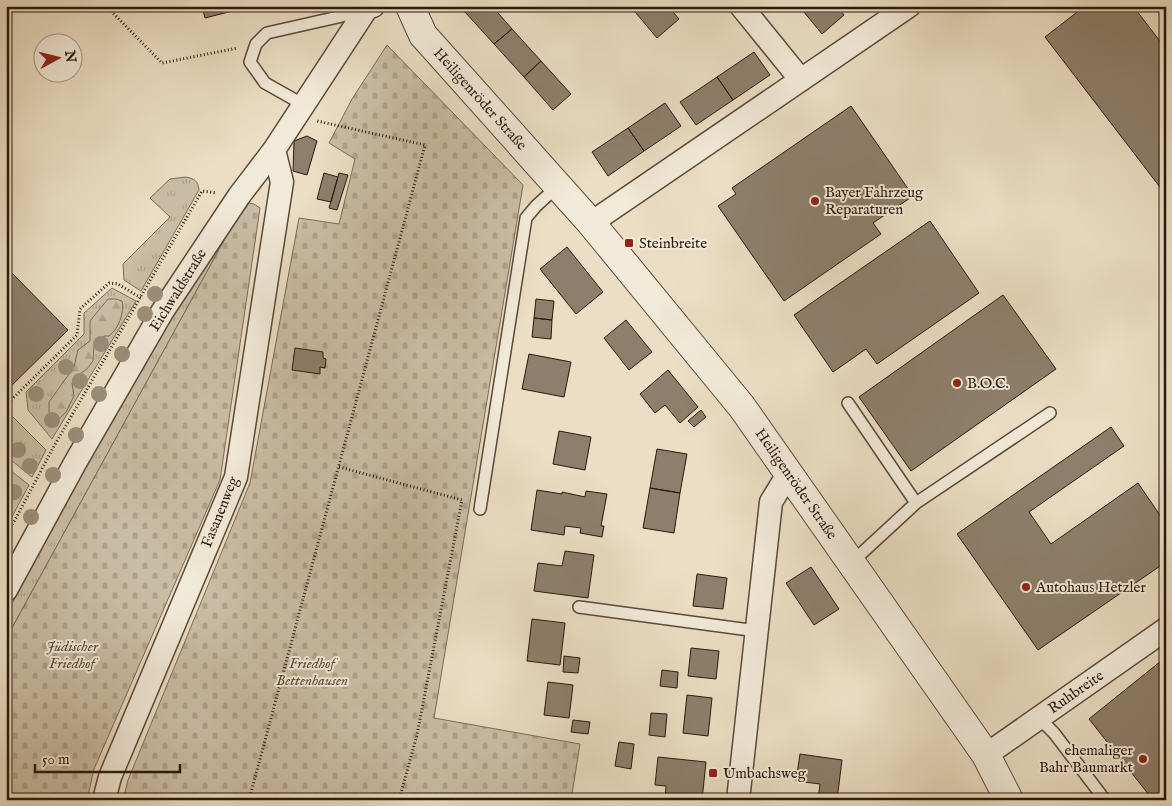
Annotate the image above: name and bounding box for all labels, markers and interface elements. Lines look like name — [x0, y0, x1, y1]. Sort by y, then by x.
north arrow — [32, 32, 82, 82]
street label: Heiligenröder Straße — [429, 44, 531, 154]
text: N — [60, 48, 80, 64]
place label: Bayer Fahrzeug Reparaturen — [825, 183, 924, 219]
marker: Bayer Fahrzeug Reparaturen — [809, 195, 821, 207]
place label: Steinbreite — [639, 234, 707, 253]
marker: Steinbreite — [623, 237, 635, 249]
street label: Eichwaldstraße — [145, 245, 211, 335]
place label: B.O.C. — [967, 374, 1009, 393]
marker: B.O.C. — [951, 377, 963, 389]
street label: Heiligenröder Straße — [751, 425, 842, 543]
street label: Fasanenweg — [197, 473, 243, 550]
place label: Autohaus Hetzler — [1035, 578, 1146, 597]
marker: Autohaus Hetzler — [1020, 581, 1032, 593]
park label: Jüdischer Friedhof — [46, 637, 99, 673]
park label: Friedhof Bettenhausen — [276, 654, 348, 690]
street label: Ruhbreite — [1045, 666, 1108, 718]
scale bar — [35, 741, 180, 773]
place label: ehemaliger Bahr Baumarkt — [1039, 741, 1133, 777]
text: 50 m — [42, 750, 70, 769]
marker: ehemaliger Bahr Baumarkt — [1137, 753, 1149, 765]
place label: Umbachsweg — [723, 764, 807, 783]
marker: Umbachsweg — [707, 767, 719, 779]

